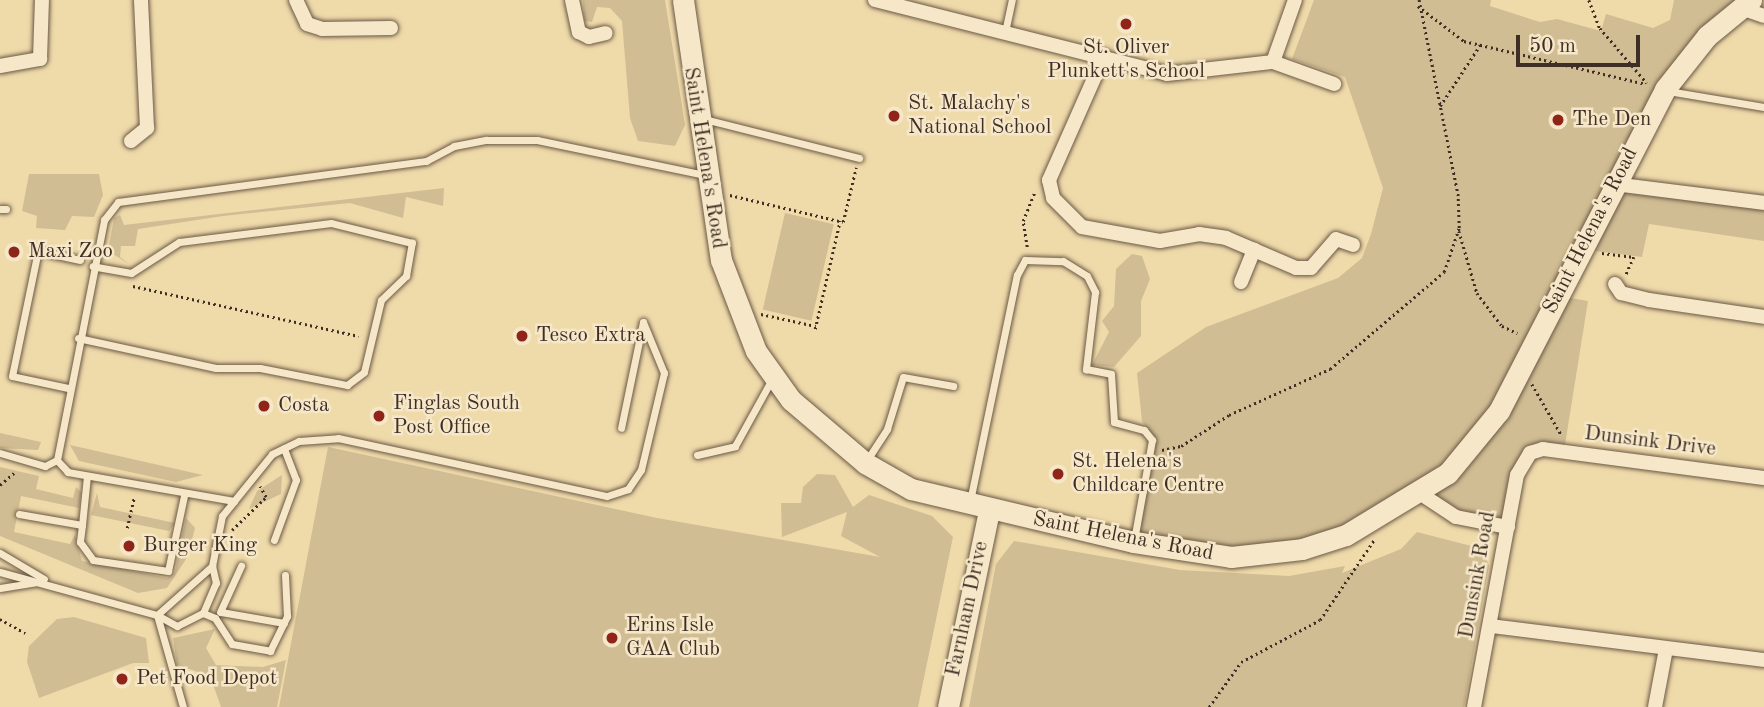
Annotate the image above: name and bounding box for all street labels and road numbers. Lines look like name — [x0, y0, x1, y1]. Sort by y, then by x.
street label: Saint Helena's Road — [677, 65, 731, 251]
street label: Saint Helena's Road — [1538, 143, 1644, 319]
street label: Dunsink Drive — [1583, 421, 1717, 463]
street label: Saint Helena's Road — [1030, 507, 1216, 567]
street label: Dunsink Road — [1454, 509, 1502, 641]
street label: Farnham Drive — [941, 539, 995, 679]

